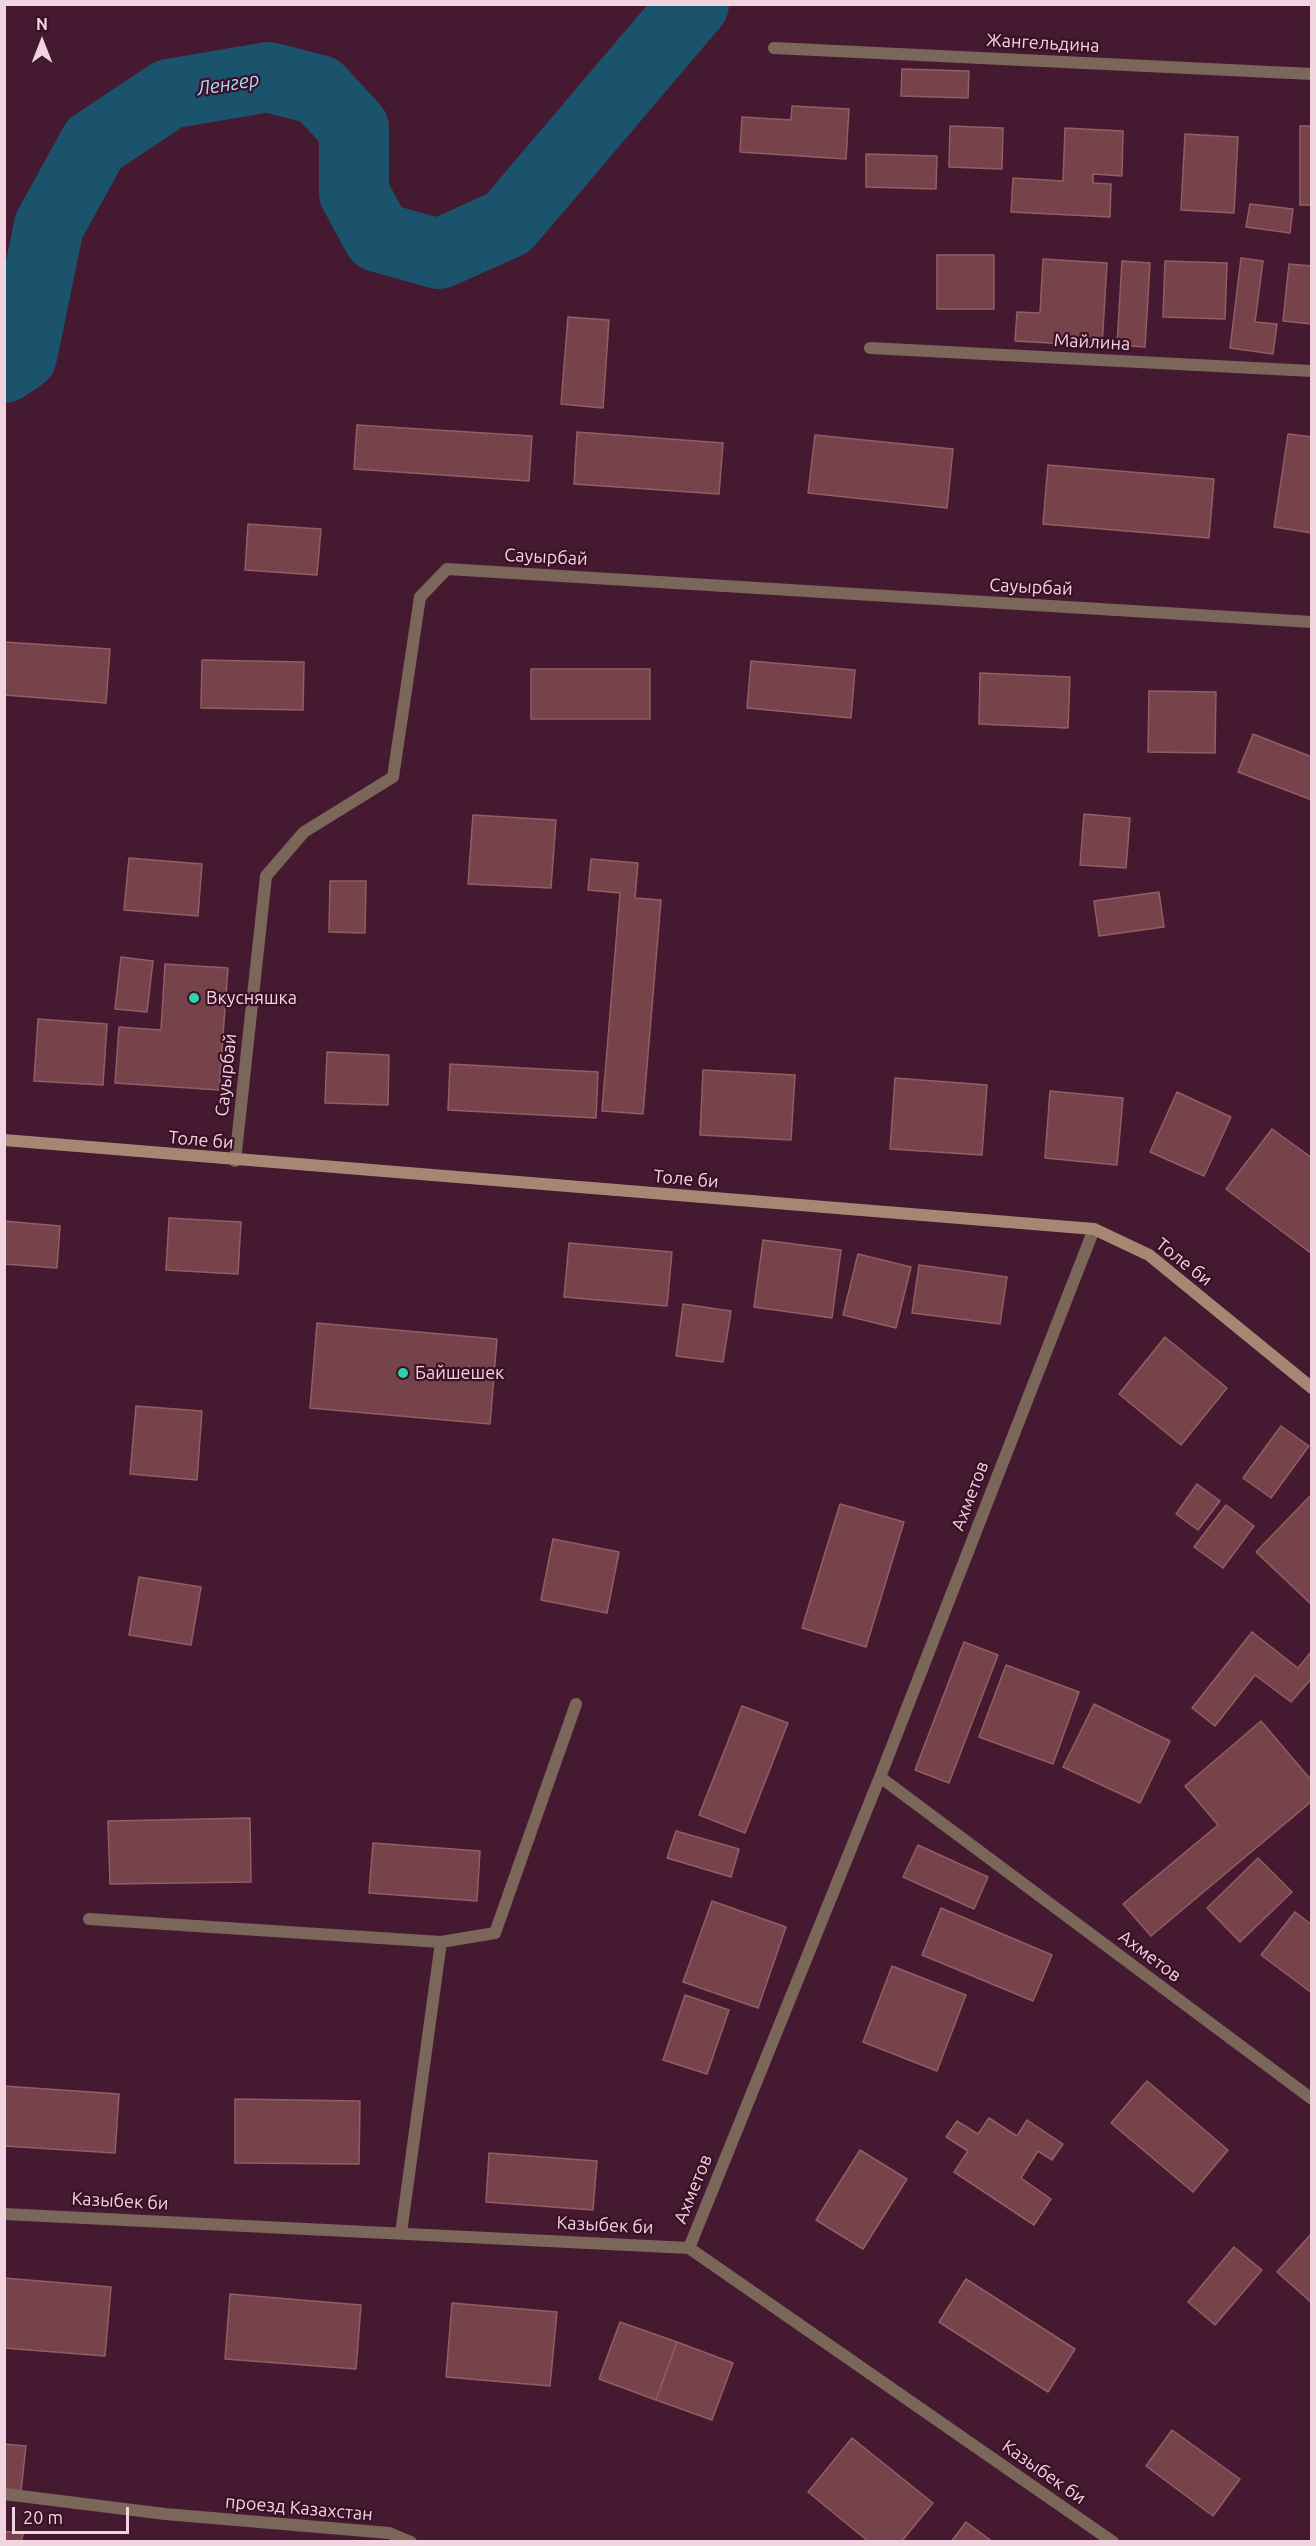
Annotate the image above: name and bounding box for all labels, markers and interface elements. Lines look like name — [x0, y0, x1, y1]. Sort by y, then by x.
north arrow — [12, 12, 72, 72]
text: N — [36, 15, 48, 33]
street label: Жангельдина — [986, 29, 1100, 57]
water label: Ленгер — [195, 67, 261, 101]
street label: Майлина — [1053, 329, 1131, 355]
street label: Сауырбай — [504, 544, 588, 570]
street label: Сауырбай — [989, 574, 1073, 600]
place label: Вкусняшка — [206, 987, 297, 1009]
marker: Вкусняшка — [187, 991, 201, 1005]
street label: Сауырбай — [211, 1032, 241, 1118]
street label: Толе би — [167, 1126, 235, 1154]
street label: Толе би — [652, 1165, 720, 1193]
street label: Толе би — [1152, 1233, 1216, 1291]
place label: Байшешек — [415, 1362, 504, 1384]
marker: Байшешек — [396, 1366, 410, 1380]
street label: Ахметов — [947, 1458, 993, 1534]
street label: Ахметов — [1114, 1925, 1186, 1987]
street label: Ахметов — [669, 2151, 717, 2227]
street label: Казыбек би — [71, 2188, 169, 2214]
street label: Казыбек би — [556, 2212, 654, 2238]
street label: Казыбек би — [998, 2435, 1090, 2509]
street label: проезд Казахстан — [224, 2491, 374, 2525]
scale bar — [15, 2495, 132, 2533]
text: 20 m — [23, 2507, 63, 2527]

